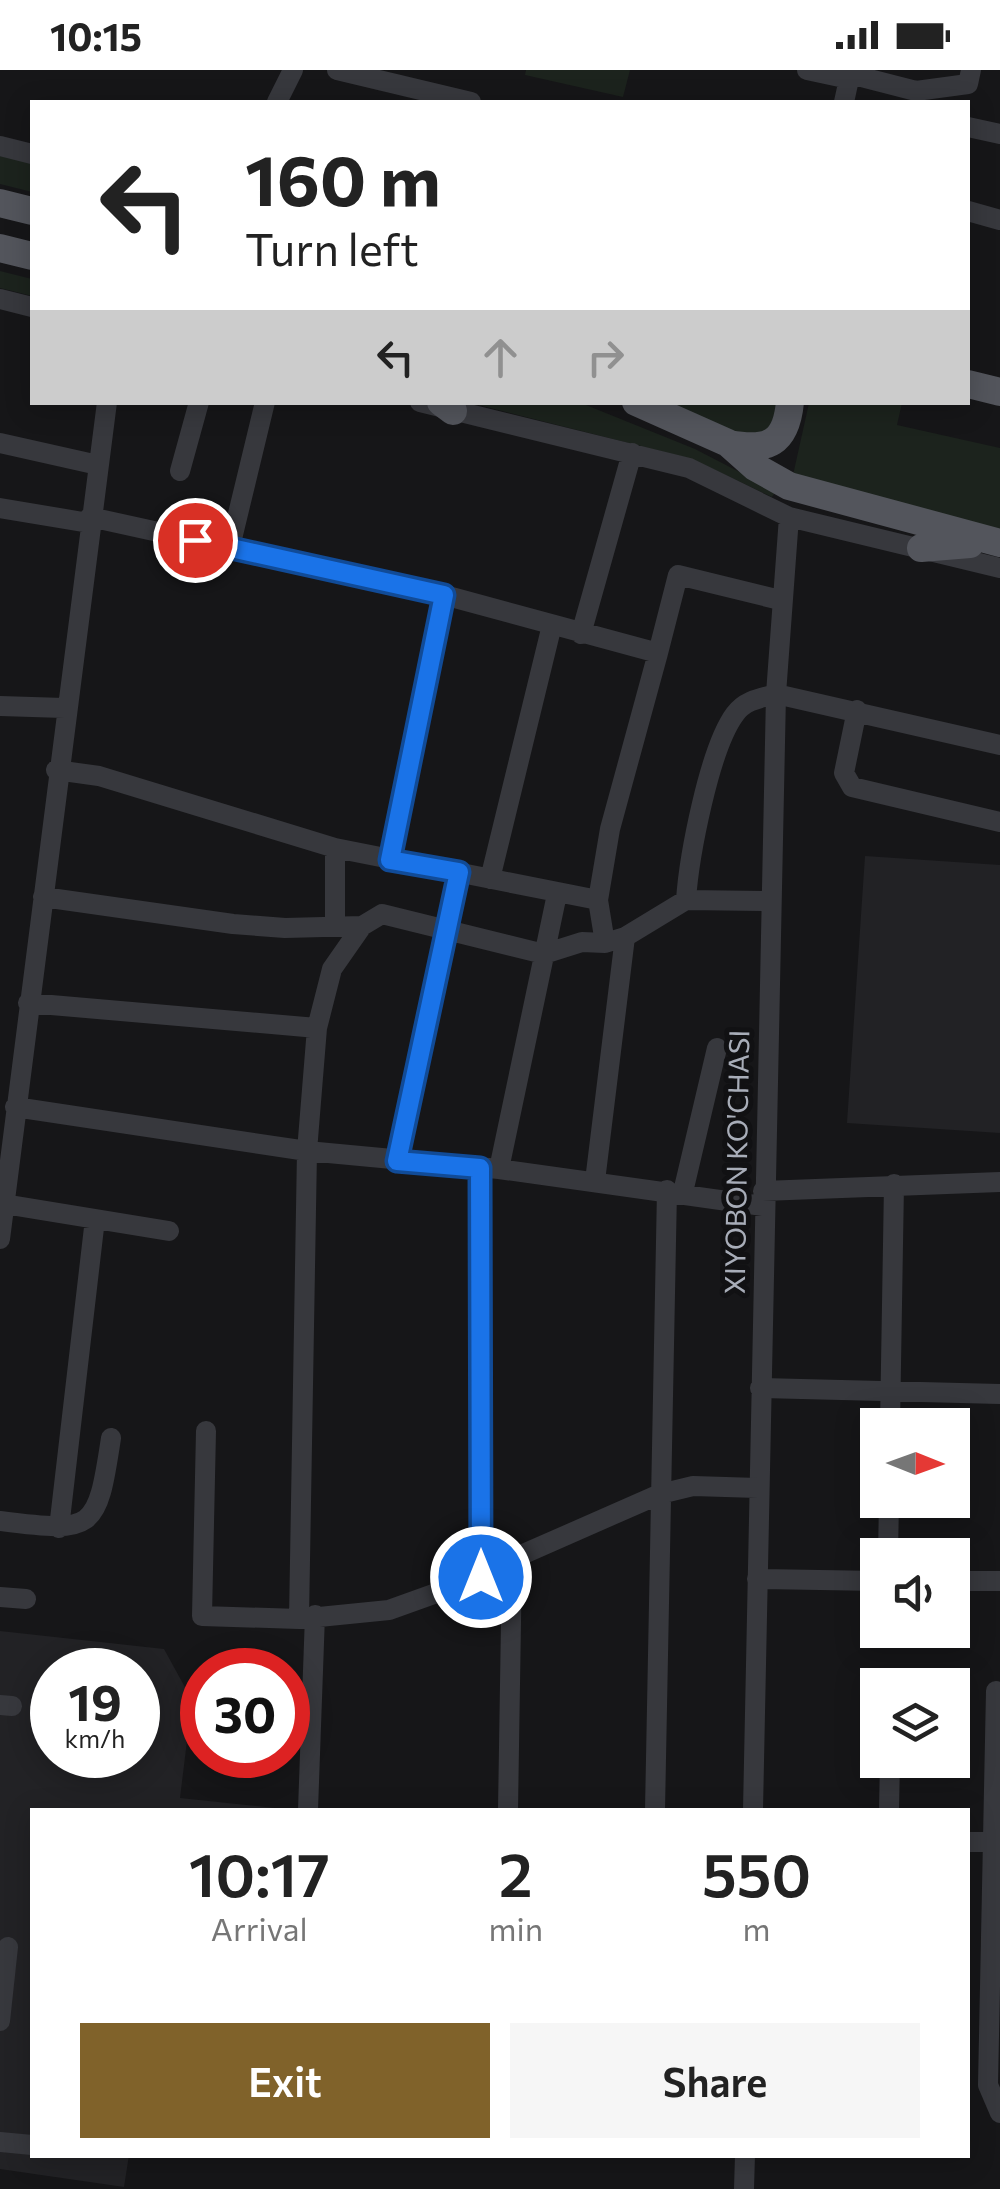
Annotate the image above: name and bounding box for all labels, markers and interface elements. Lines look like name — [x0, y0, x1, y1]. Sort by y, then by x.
text: 10:15 — [50, 12, 142, 59]
text: 160 m — [245, 135, 441, 220]
icon: left — [80, 140, 210, 270]
text: Turn left — [245, 220, 419, 275]
icon: left — [368, 330, 423, 385]
icon: ahead — [473, 330, 528, 385]
icon: right — [578, 330, 633, 385]
pin — [153, 498, 238, 583]
icon: arrive — [168, 513, 223, 568]
street label: XIYOBON KO'CHASI — [717, 1029, 755, 1294]
north arrow — [860, 1408, 970, 1518]
map controls — [860, 1408, 970, 1778]
position arrow — [429, 1525, 533, 1629]
button: sound — [860, 1538, 970, 1648]
speed limit sign: 30 — [180, 1648, 310, 1778]
button: layers — [860, 1668, 970, 1778]
text: 19 — [68, 1670, 122, 1731]
text: km/h — [65, 1723, 125, 1753]
text: 10:17 — [189, 1836, 330, 1909]
text: 2 — [499, 1836, 533, 1909]
text: 550 — [702, 1836, 811, 1909]
text: Arrival — [211, 1908, 308, 1948]
text: min — [489, 1908, 543, 1948]
text: m — [743, 1908, 770, 1948]
button: Exit — [80, 2023, 490, 2138]
button: Share — [510, 2023, 920, 2138]

